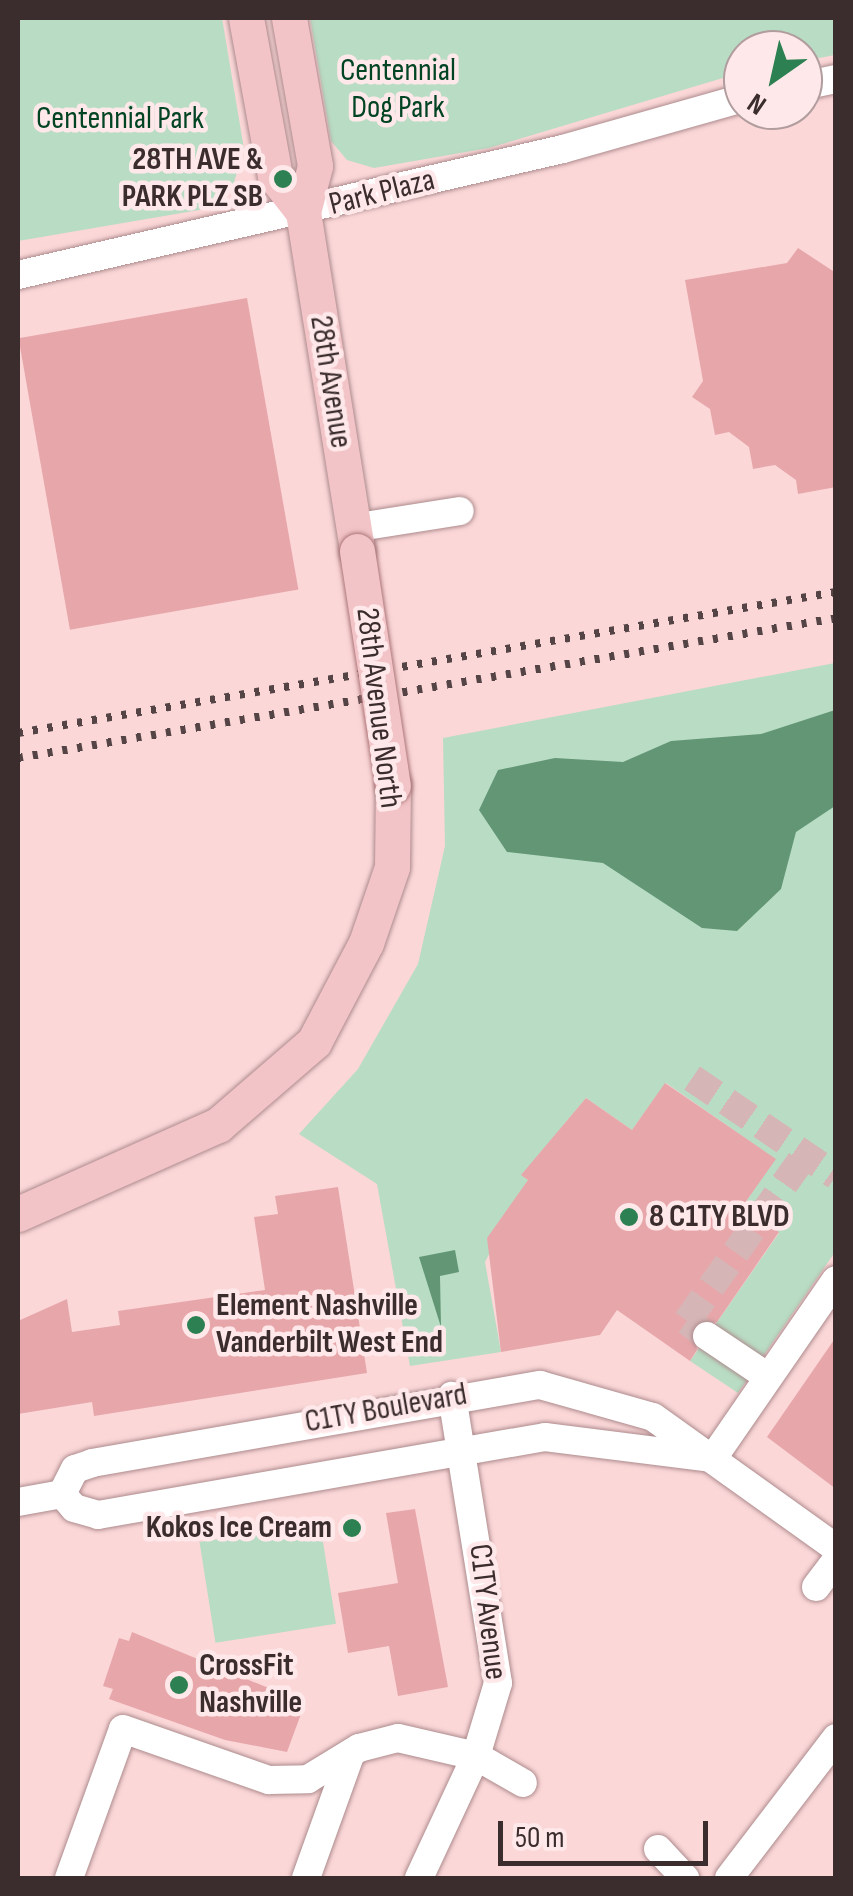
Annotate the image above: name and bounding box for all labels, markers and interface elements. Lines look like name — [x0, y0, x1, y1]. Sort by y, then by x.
north arrow — [723, 30, 823, 130]
park label: Centennial Dog Park — [340, 53, 456, 128]
text: N — [742, 86, 772, 121]
park label: Centennial Park — [36, 100, 204, 138]
place label: 28TH AVE & PARK PLZ SB — [122, 142, 263, 217]
street label: Park Plaza — [325, 161, 439, 225]
marker: 28TH AVE & PARK PLZ SB — [272, 168, 294, 190]
street label: 28th Avenue — [301, 313, 359, 451]
street label: 28th Avenue North — [347, 606, 409, 810]
place label: 8 C1TY BLVD — [649, 1198, 790, 1236]
marker: 8 C1TY BLVD — [618, 1206, 640, 1228]
place label: Element Nashville Vanderbilt West End — [216, 1288, 443, 1363]
marker: Element Nashville Vanderbilt West End — [185, 1314, 207, 1336]
street label: C1TY Boulevard — [302, 1376, 470, 1442]
place label: Kokos Ice Cream — [146, 1509, 332, 1547]
marker: Kokos Ice Cream — [341, 1517, 363, 1539]
street label: C1TY Avenue — [460, 1542, 514, 1682]
place label: CrossFit Nashville — [199, 1648, 302, 1723]
marker: CrossFit Nashville — [168, 1674, 190, 1696]
scale bar — [503, 1801, 713, 1863]
text: 50 m — [515, 1820, 564, 1856]

